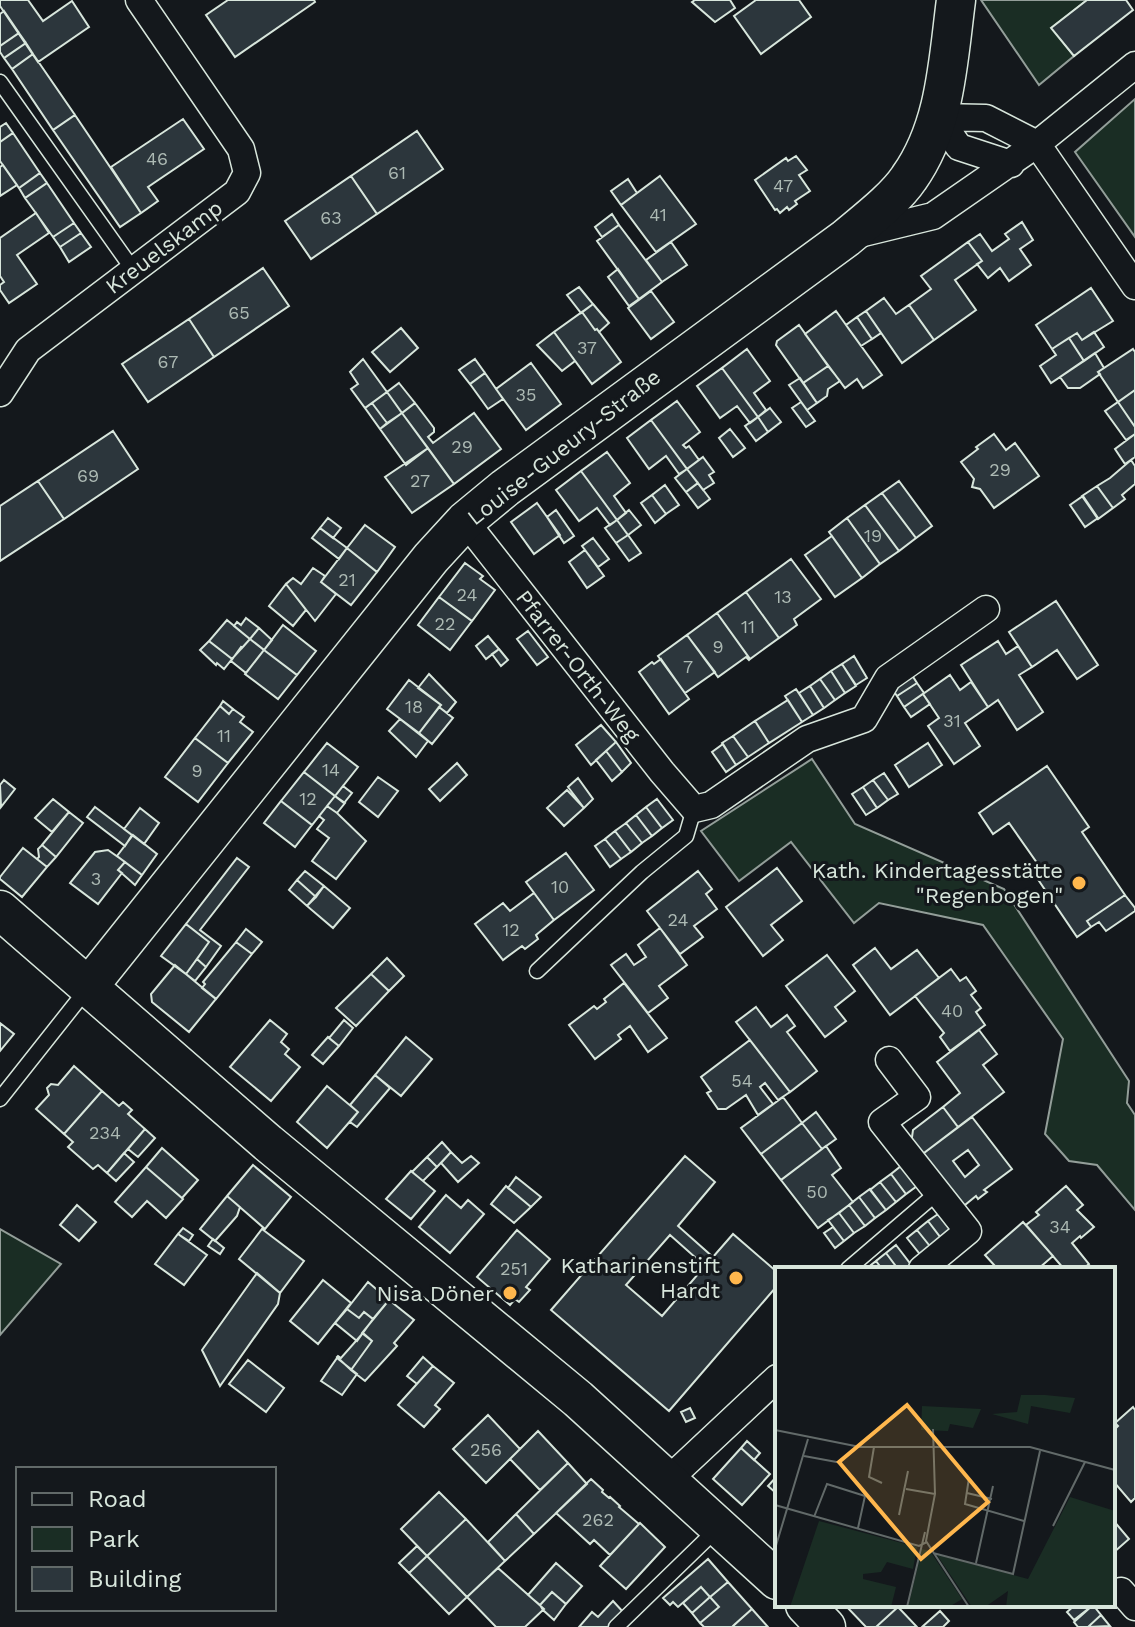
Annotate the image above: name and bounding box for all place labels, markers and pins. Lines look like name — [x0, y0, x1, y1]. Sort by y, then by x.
place label: Kath. Kindertagesstätte "Regenbogen" — [812, 858, 1063, 908]
marker: Kath. Kindertagesstätte "Regenbogen" — [1070, 874, 1088, 892]
place label: Katharinenstift Hardt — [560, 1253, 720, 1303]
marker: Katharinenstift Hardt — [727, 1269, 745, 1287]
place label: Nisa Döner — [377, 1281, 494, 1306]
marker: Nisa Döner — [501, 1284, 519, 1302]

